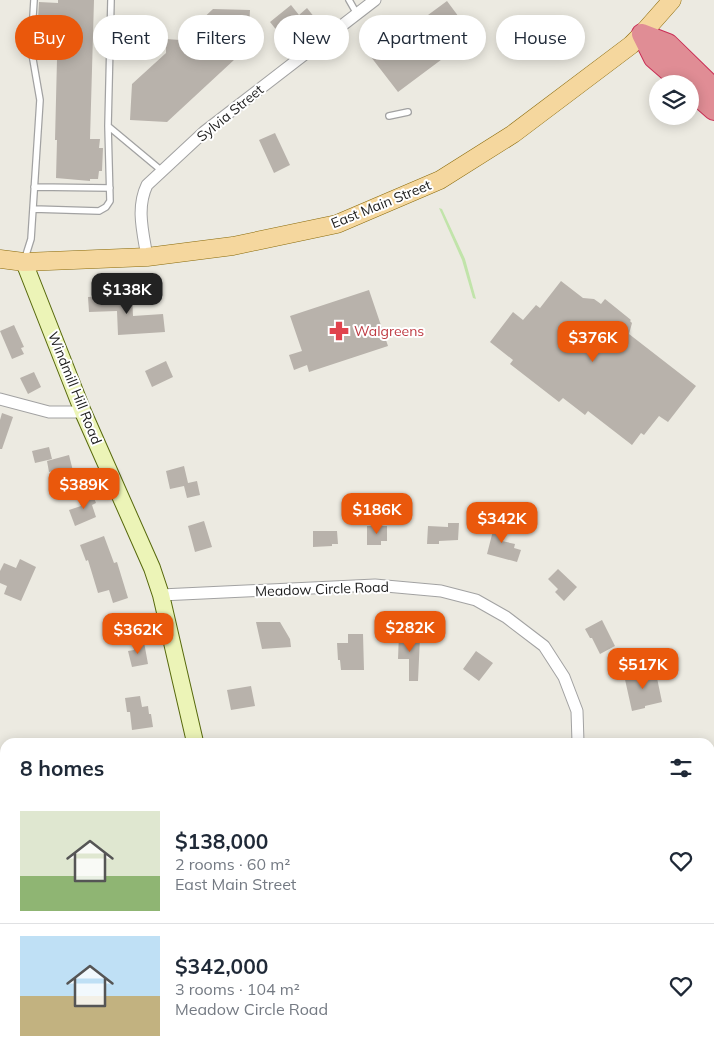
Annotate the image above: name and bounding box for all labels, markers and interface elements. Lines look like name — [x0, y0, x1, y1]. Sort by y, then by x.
chip: Buy — [15, 15, 83, 60]
chip: Rent — [93, 15, 168, 60]
chip: Filters — [178, 15, 264, 60]
chip: New — [274, 15, 349, 60]
chip: Apartment — [359, 15, 486, 60]
chip: House — [496, 15, 585, 60]
map controls — [649, 75, 699, 125]
button: layers — [649, 75, 699, 125]
street label: Sylvia Street — [193, 80, 267, 145]
street label: East Main Street — [328, 176, 434, 232]
pin: $138K — [92, 272, 162, 315]
text: $138K — [102, 279, 152, 299]
pharmacy icon: Walgreens — [328, 320, 350, 342]
pin: $376K — [558, 320, 628, 363]
place label: Walgreens — [354, 322, 424, 340]
text: $376K — [568, 327, 618, 347]
street label: Windmill Hill Road — [44, 329, 106, 447]
pin: $389K — [49, 468, 119, 510]
text: $389K — [59, 474, 109, 494]
pin: $186K — [342, 492, 412, 535]
text: $186K — [352, 499, 402, 519]
pin: $342K — [467, 502, 537, 544]
text: $342K — [477, 508, 527, 528]
street label: Meadow Circle Road — [255, 578, 389, 600]
pin: $282K — [375, 610, 445, 653]
pin: $362K — [103, 612, 173, 655]
text: $282K — [385, 617, 435, 637]
text: $362K — [113, 619, 163, 639]
pin: $517K — [608, 648, 678, 690]
text: $517K — [618, 654, 668, 674]
icon: filters — [667, 754, 695, 782]
text: 8 homes — [20, 755, 104, 781]
text: $138,000 — [175, 828, 268, 854]
icon: home — [60, 831, 120, 891]
icon: heart — [667, 847, 695, 875]
text: 2 rooms · 60 m² — [175, 854, 290, 874]
text: East Main Street — [175, 874, 296, 894]
text: $342,000 — [175, 953, 268, 979]
icon: home — [60, 956, 120, 1016]
icon: heart — [667, 972, 695, 1000]
text: 3 rooms · 104 m² — [175, 979, 300, 999]
text: Meadow Circle Road — [175, 999, 328, 1019]

